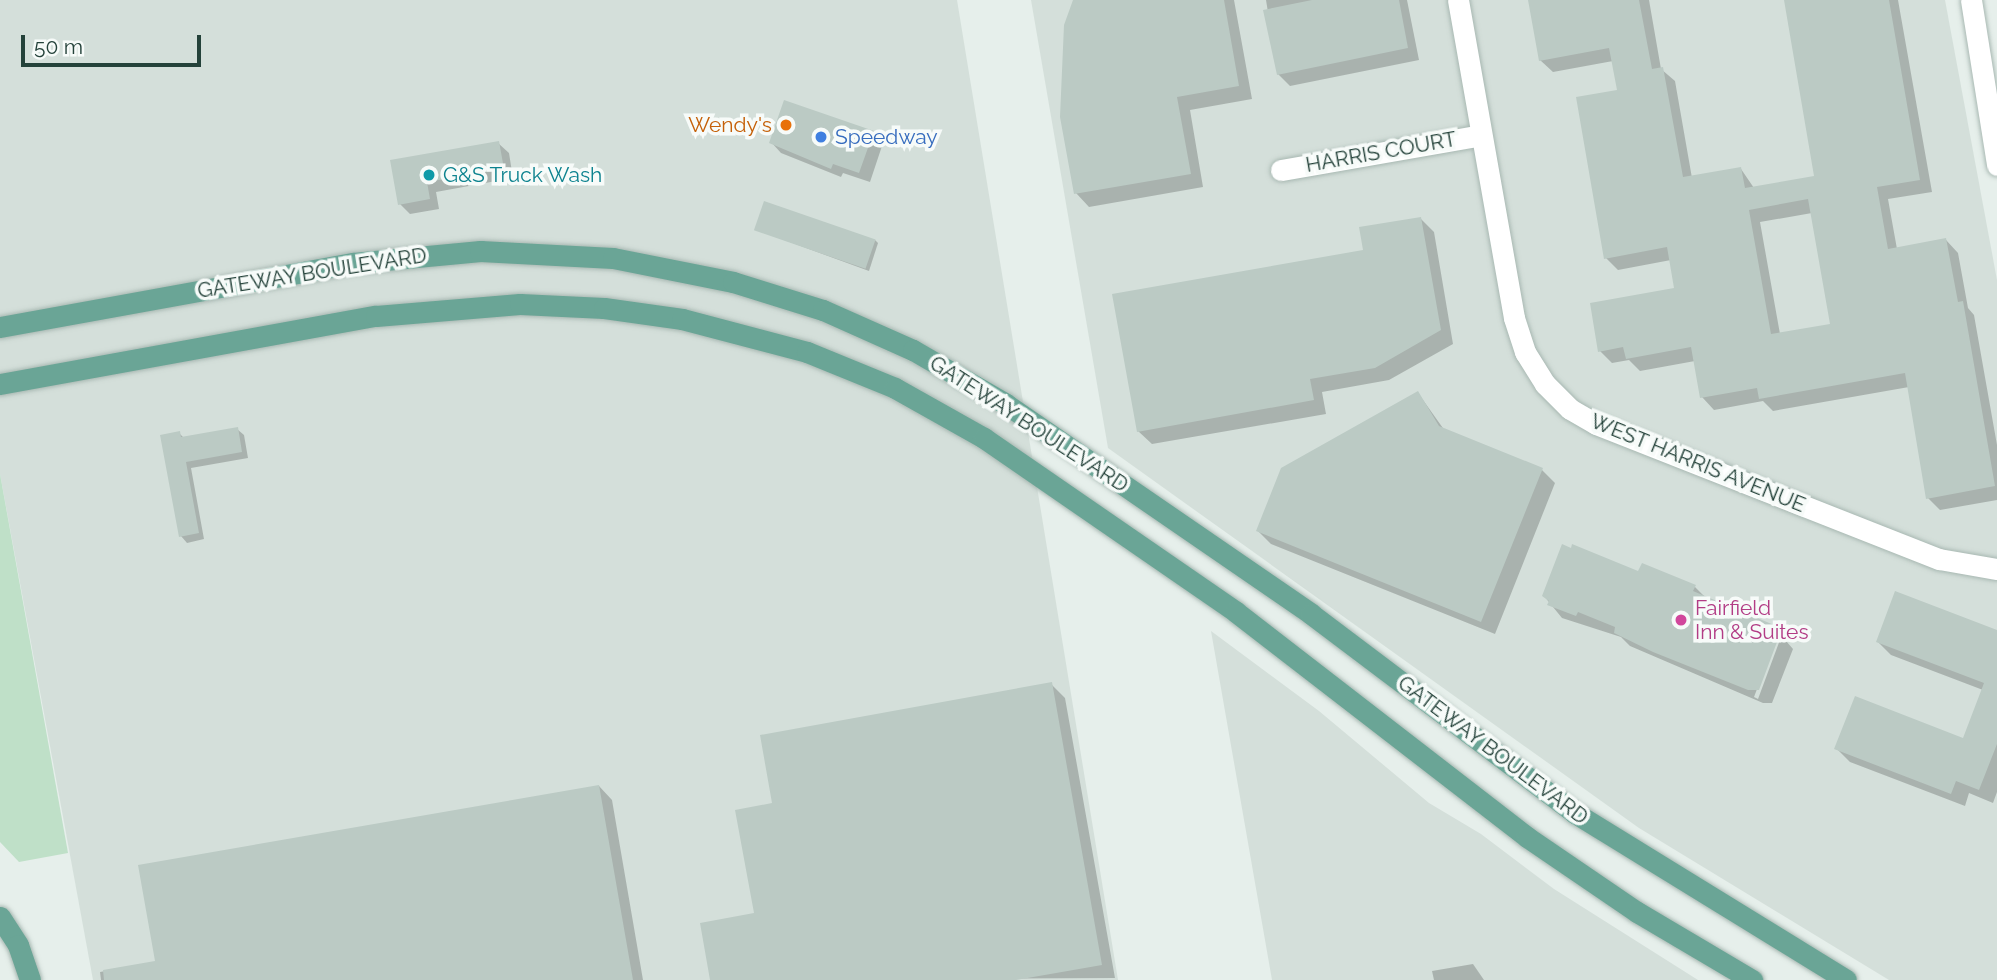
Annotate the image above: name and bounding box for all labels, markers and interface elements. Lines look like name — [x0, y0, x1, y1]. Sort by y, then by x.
scale bar — [24, 21, 205, 65]
text: 50 m — [34, 34, 83, 59]
place label: Wendy's — [688, 112, 772, 138]
marker: Wendy's — [778, 117, 794, 133]
place label: Speedway — [835, 124, 938, 150]
street label: HARRIS COURT — [1304, 126, 1458, 178]
marker: Speedway — [813, 129, 829, 145]
place label: G&S Truck Wash — [443, 162, 604, 188]
marker: G&S Truck Wash — [421, 167, 437, 183]
street label: GATEWAY BOULEVARD — [195, 242, 429, 304]
street label: GATEWAY BOULEVARD — [925, 350, 1133, 498]
street label: WEST HARRIS AVENUE — [1586, 408, 1810, 518]
place label: Fairfield Inn & Suites — [1695, 595, 1809, 645]
marker: Fairfield Inn & Suites — [1673, 612, 1689, 628]
street label: GATEWAY BOULEVARD — [1393, 670, 1593, 830]

